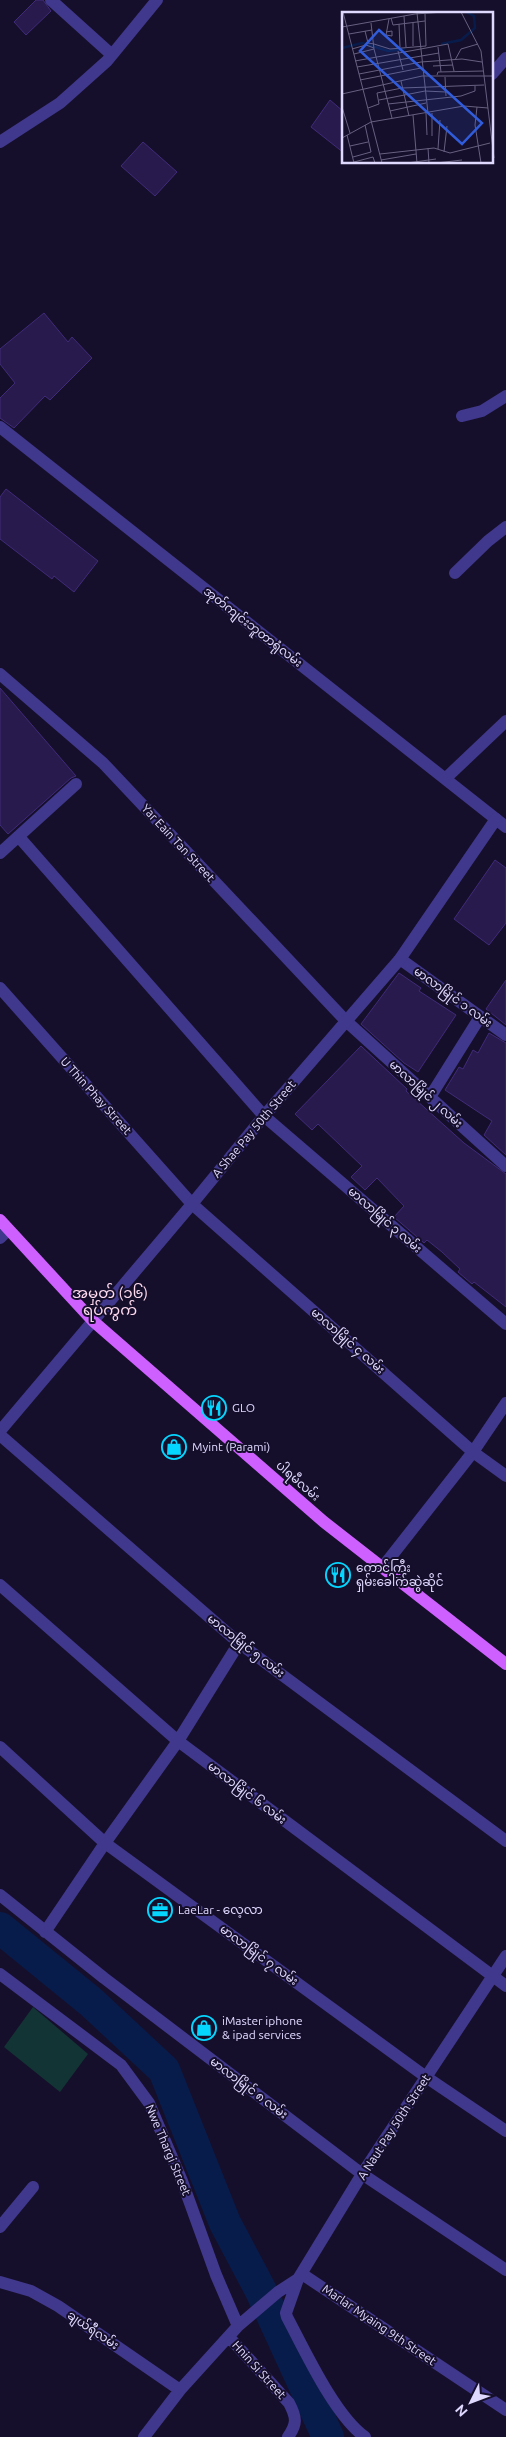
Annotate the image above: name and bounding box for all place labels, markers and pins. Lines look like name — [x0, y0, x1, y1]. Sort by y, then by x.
restaurant icon: GLO — [201, 1395, 227, 1421]
place label: GLO — [232, 1401, 255, 1414]
shop icon: Myint (Parami) — [161, 1434, 187, 1460]
place label: Myint (Parami) — [192, 1440, 270, 1454]
place label: တောင်ကြီး ရှမ်းခေါက်ဆွဲဆိုင် — [356, 1559, 444, 1592]
restaurant icon: တောင်ကြီး ရှမ်းခေါက်ဆွဲဆိုင် — [325, 1562, 351, 1588]
office icon: LaeLar - လေ့လာ — [147, 1897, 173, 1923]
place label: LaeLar - လေ့လာ — [178, 1903, 263, 1918]
place label: iMaster iphone & ipad services — [222, 2014, 303, 2041]
shop icon: iMaster iphone & ipad services — [191, 2015, 217, 2041]

